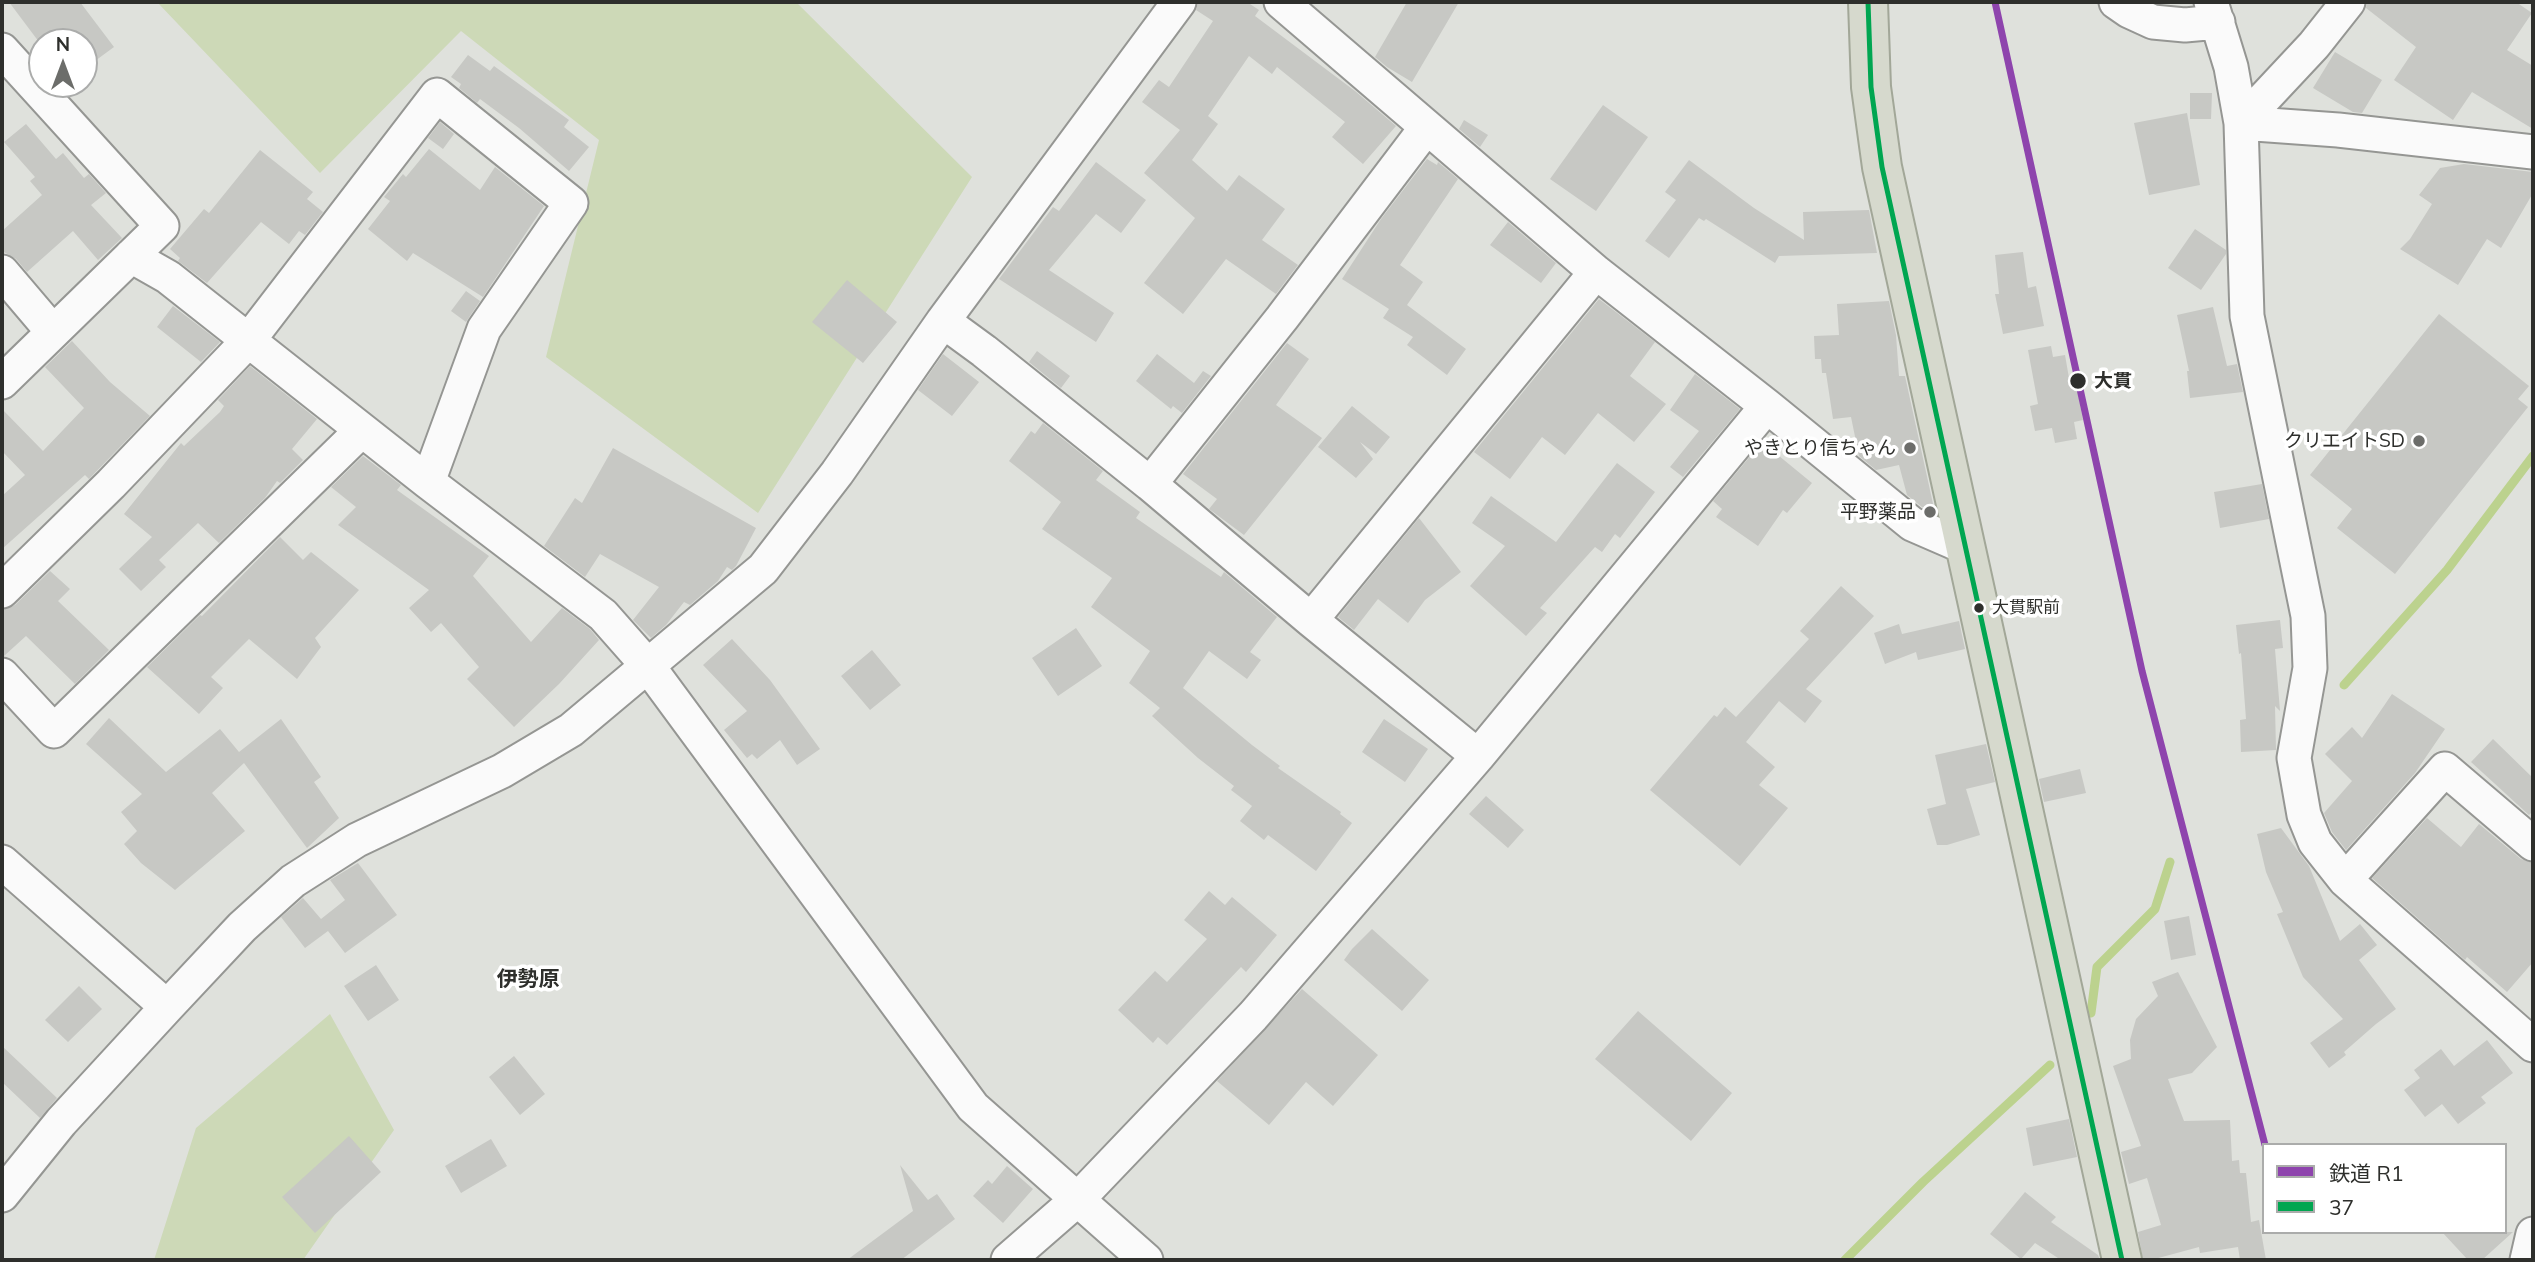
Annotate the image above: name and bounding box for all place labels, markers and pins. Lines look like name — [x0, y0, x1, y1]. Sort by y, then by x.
place label: 大貫 — [2094, 370, 2132, 392]
marker: 大貫 — [2068, 371, 2088, 391]
place label: クリエイトSD — [2284, 430, 2405, 452]
marker: クリエイトSD — [2411, 433, 2427, 449]
place label: やきとり信ちゃん — [1744, 437, 1896, 459]
marker: やきとり信ちゃん — [1902, 440, 1918, 456]
place label: 平野薬品 — [1840, 501, 1916, 523]
marker: 平野薬品 — [1922, 504, 1938, 520]
place label: 大貫駅前 — [1992, 598, 2060, 618]
marker: 大貫駅前 — [1972, 601, 1986, 615]

